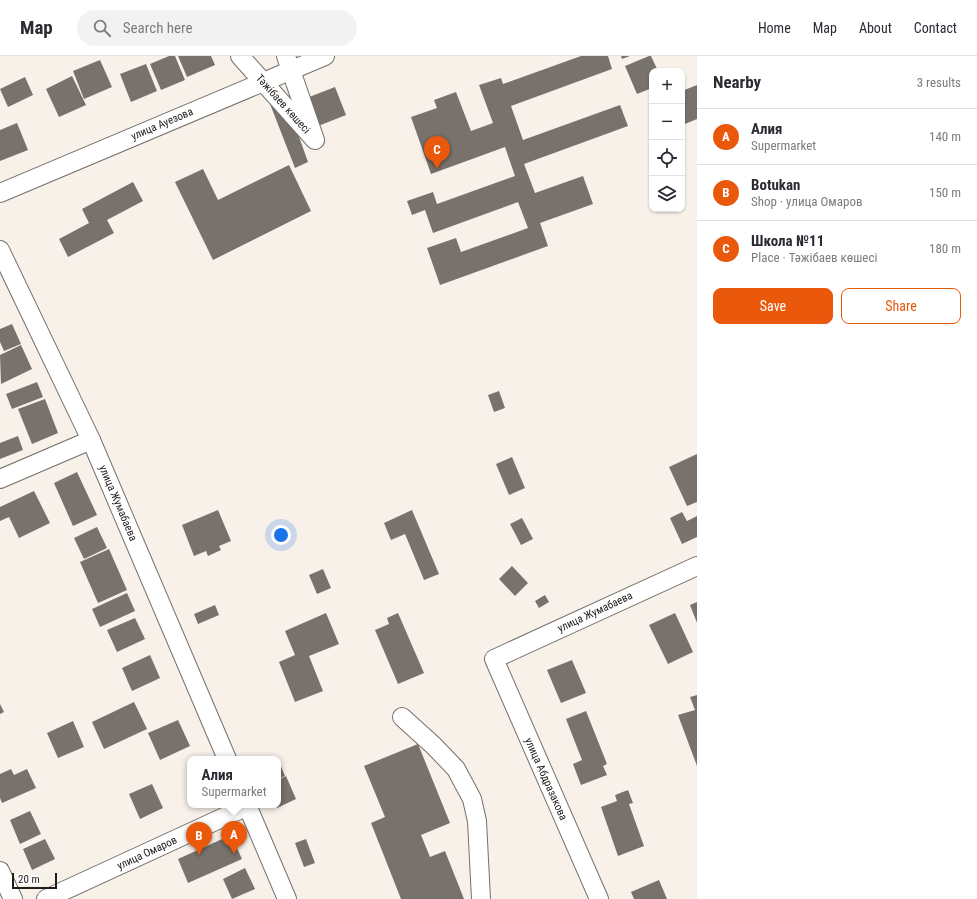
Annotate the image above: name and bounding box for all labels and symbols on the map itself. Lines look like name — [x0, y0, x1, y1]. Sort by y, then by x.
street label: Тәжібаев көшесі — [253, 72, 313, 136]
street label: улица Ауезова — [129, 105, 195, 143]
pin: C — [424, 136, 450, 169]
street label: улица Жумабаева — [96, 463, 140, 543]
your location — [271, 525, 291, 545]
street label: улица Жумабаева — [555, 589, 635, 635]
street label: улица Абдразакова — [522, 736, 570, 822]
pin: A — [221, 821, 247, 854]
pin: B — [186, 822, 212, 855]
street label: улица Омаров — [115, 833, 179, 873]
scale bar — [12, 871, 57, 890]

